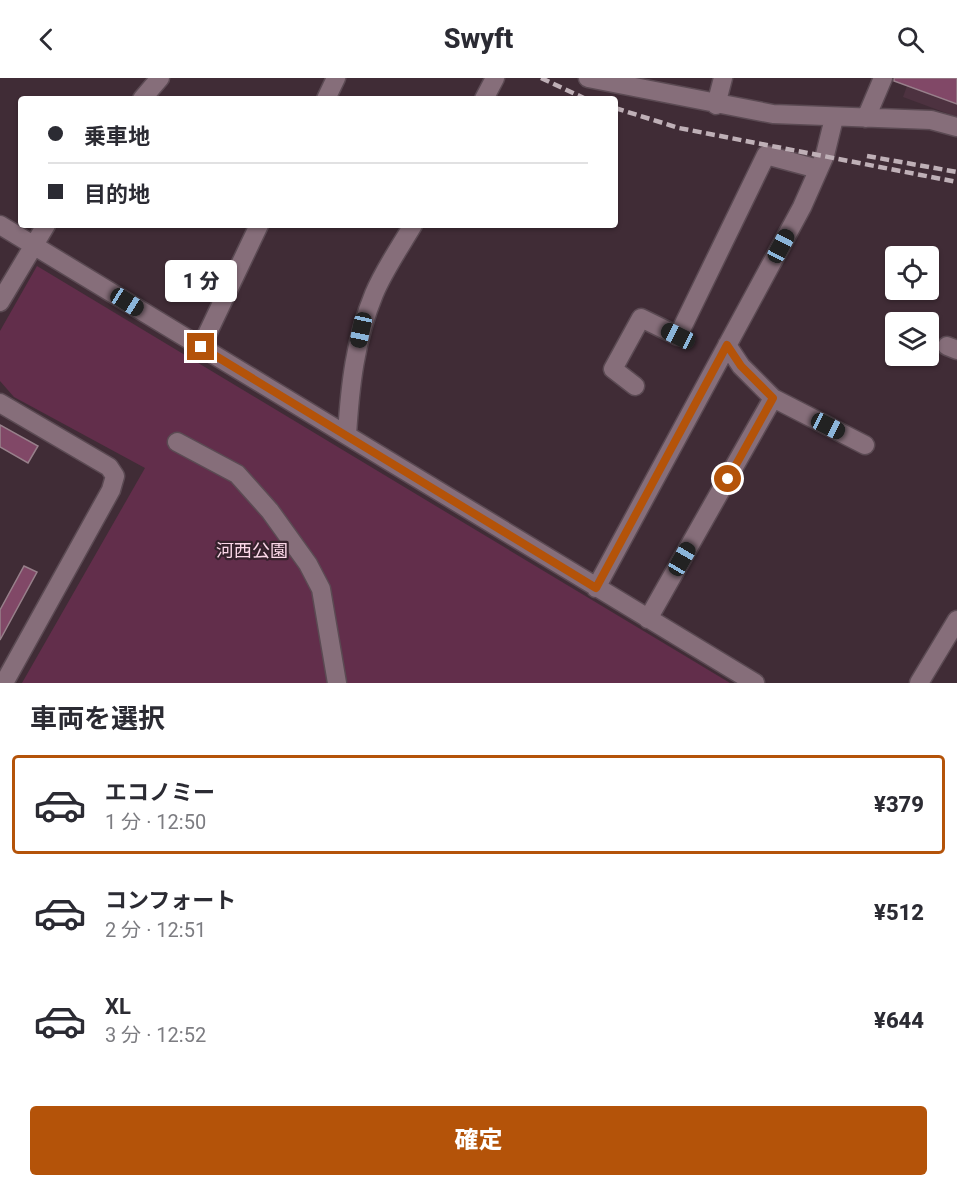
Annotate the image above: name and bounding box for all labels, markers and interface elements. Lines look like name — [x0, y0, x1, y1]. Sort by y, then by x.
icon: back — [30, 23, 63, 56]
text: Swyft — [444, 23, 513, 55]
icon: search — [894, 23, 927, 56]
text: 乗車地 — [84, 124, 150, 149]
text: 目的地 — [84, 182, 150, 207]
car — [765, 226, 797, 266]
map controls — [885, 246, 939, 366]
button: locate — [885, 246, 939, 300]
callout: 1 分 — [165, 260, 237, 302]
text: 1 分 — [183, 269, 219, 293]
car — [107, 285, 147, 319]
car — [348, 311, 374, 349]
button: layers — [885, 312, 939, 366]
car — [658, 320, 698, 352]
route end — [187, 333, 214, 360]
car — [808, 410, 848, 442]
route start — [714, 465, 741, 492]
car — [665, 539, 699, 579]
park label: 河西公園 — [216, 540, 288, 561]
text: 車両を選択 — [30, 703, 165, 735]
icon: car — [33, 778, 87, 832]
text: エコノミー — [105, 780, 215, 805]
text: ¥379 — [874, 792, 924, 817]
text: 1 分 · 12:50 — [105, 810, 206, 834]
icon: car — [33, 886, 87, 940]
text: コンフォート — [105, 888, 236, 913]
text: ¥512 — [874, 900, 924, 925]
text: 2 分 · 12:51 — [105, 918, 206, 942]
icon: car — [33, 994, 87, 1048]
text: XL — [105, 994, 131, 1019]
text: ¥644 — [874, 1008, 924, 1033]
text: 3 分 · 12:52 — [105, 1023, 206, 1047]
button: 確定 — [30, 1106, 927, 1175]

